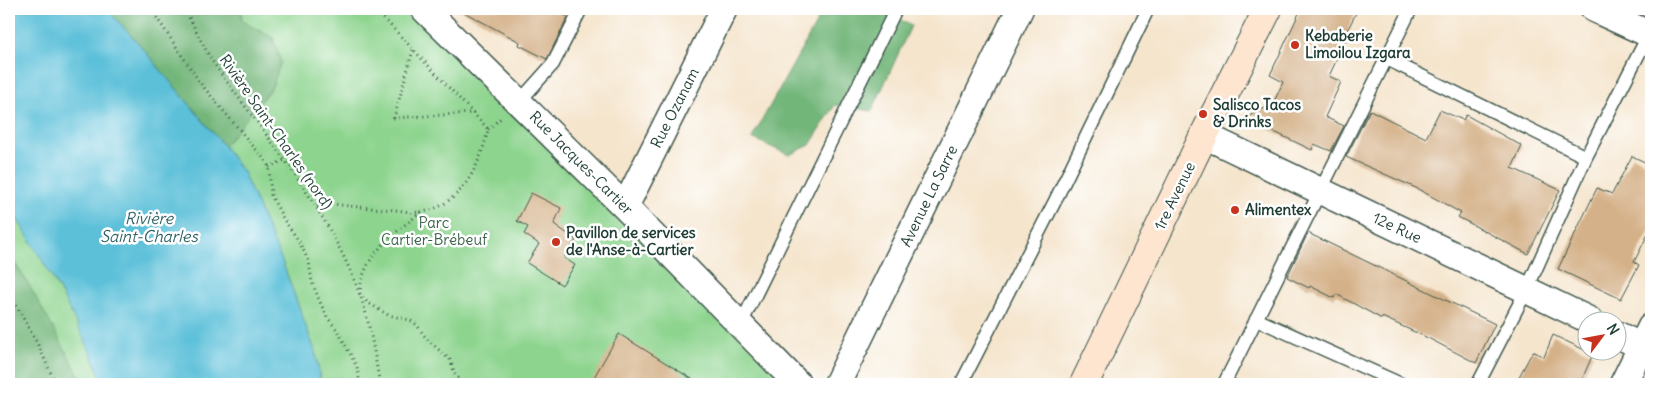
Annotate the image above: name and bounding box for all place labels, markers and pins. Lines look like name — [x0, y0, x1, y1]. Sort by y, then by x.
place label: Kebaberie Limoilou Izgara — [1305, 26, 1411, 63]
marker: Kebaberie Limoilou Izgara — [1289, 39, 1301, 51]
place label: Salisco Tacos & Drinks — [1213, 95, 1301, 131]
marker: Salisco Tacos & Drinks — [1197, 108, 1209, 120]
place label: Alimentex — [1245, 200, 1312, 219]
marker: Alimentex — [1229, 204, 1241, 216]
place label: Pavillon de services de l'Anse-à-Cartier — [566, 223, 696, 259]
marker: Pavillon de services de l'Anse-à-Cartier — [550, 236, 562, 248]

